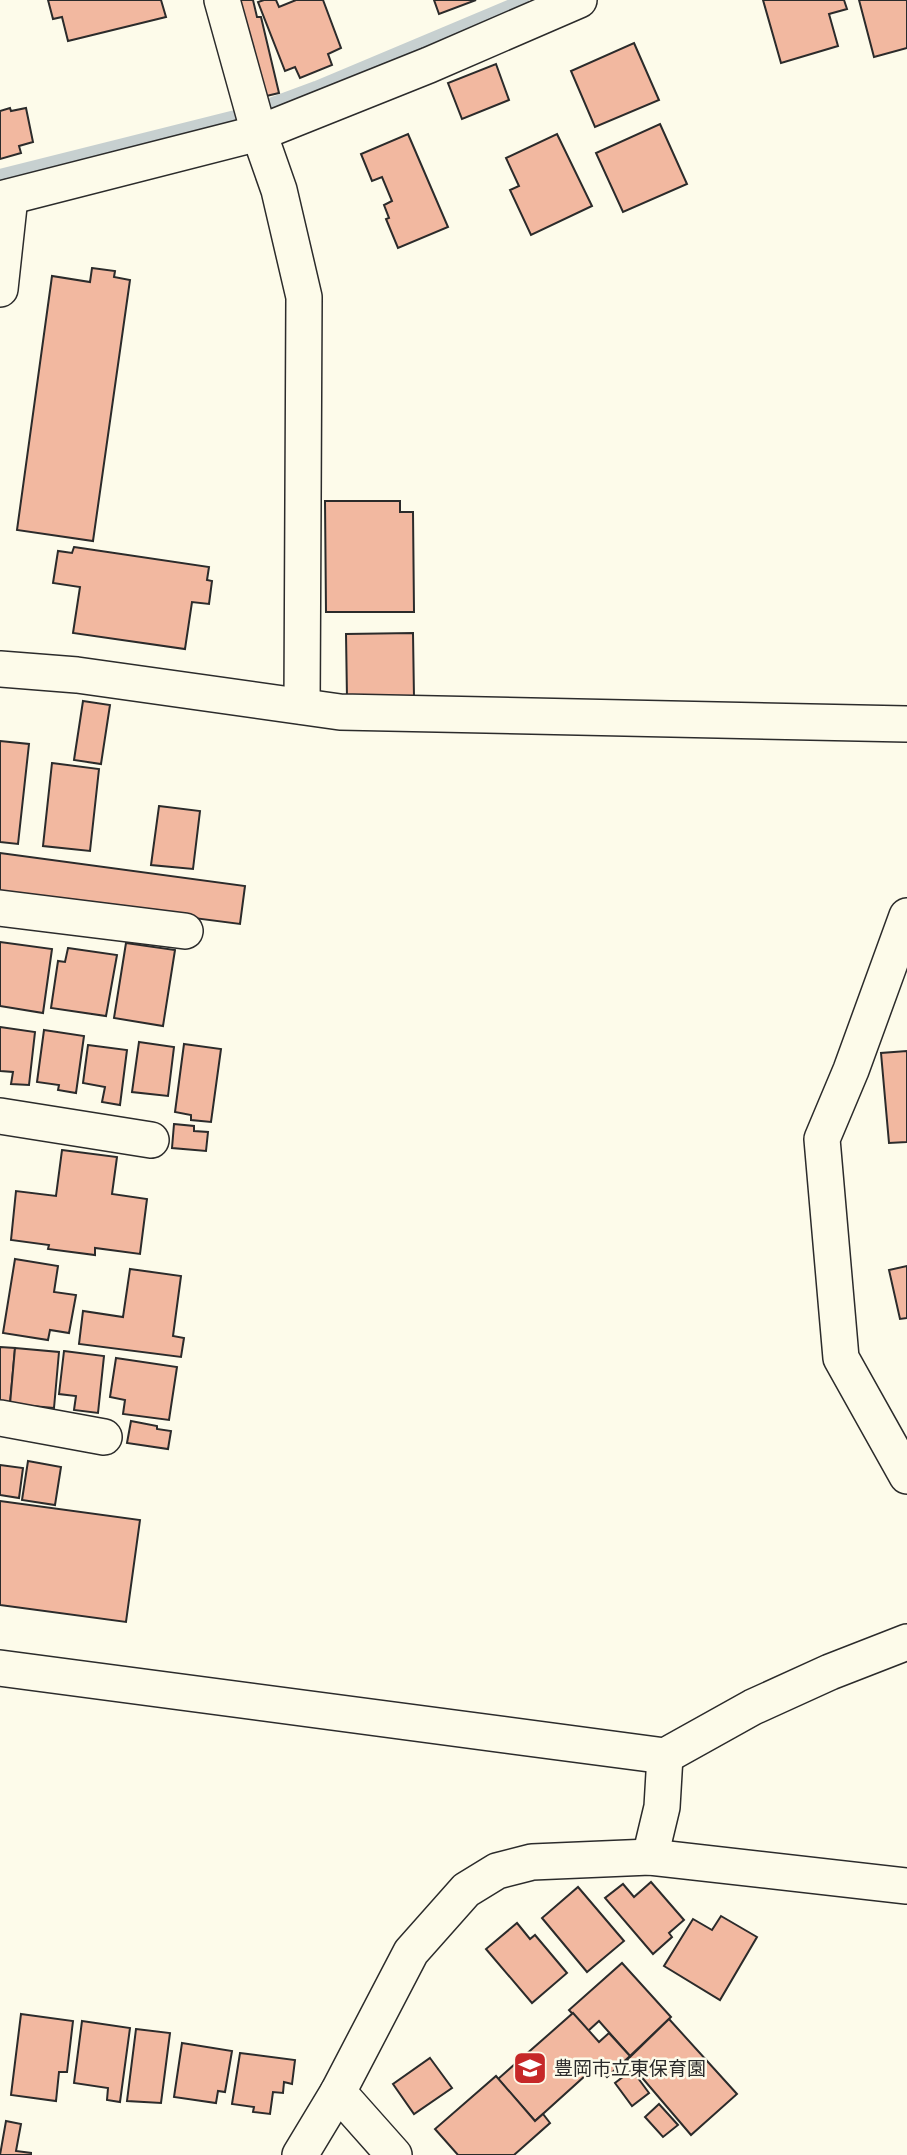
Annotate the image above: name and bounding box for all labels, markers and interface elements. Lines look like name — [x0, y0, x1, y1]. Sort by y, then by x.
school or university icon: 豊岡市立東保育園 — [511, 2049, 549, 2087]
place label: 豊岡市立東保育園 — [554, 2057, 706, 2080]

